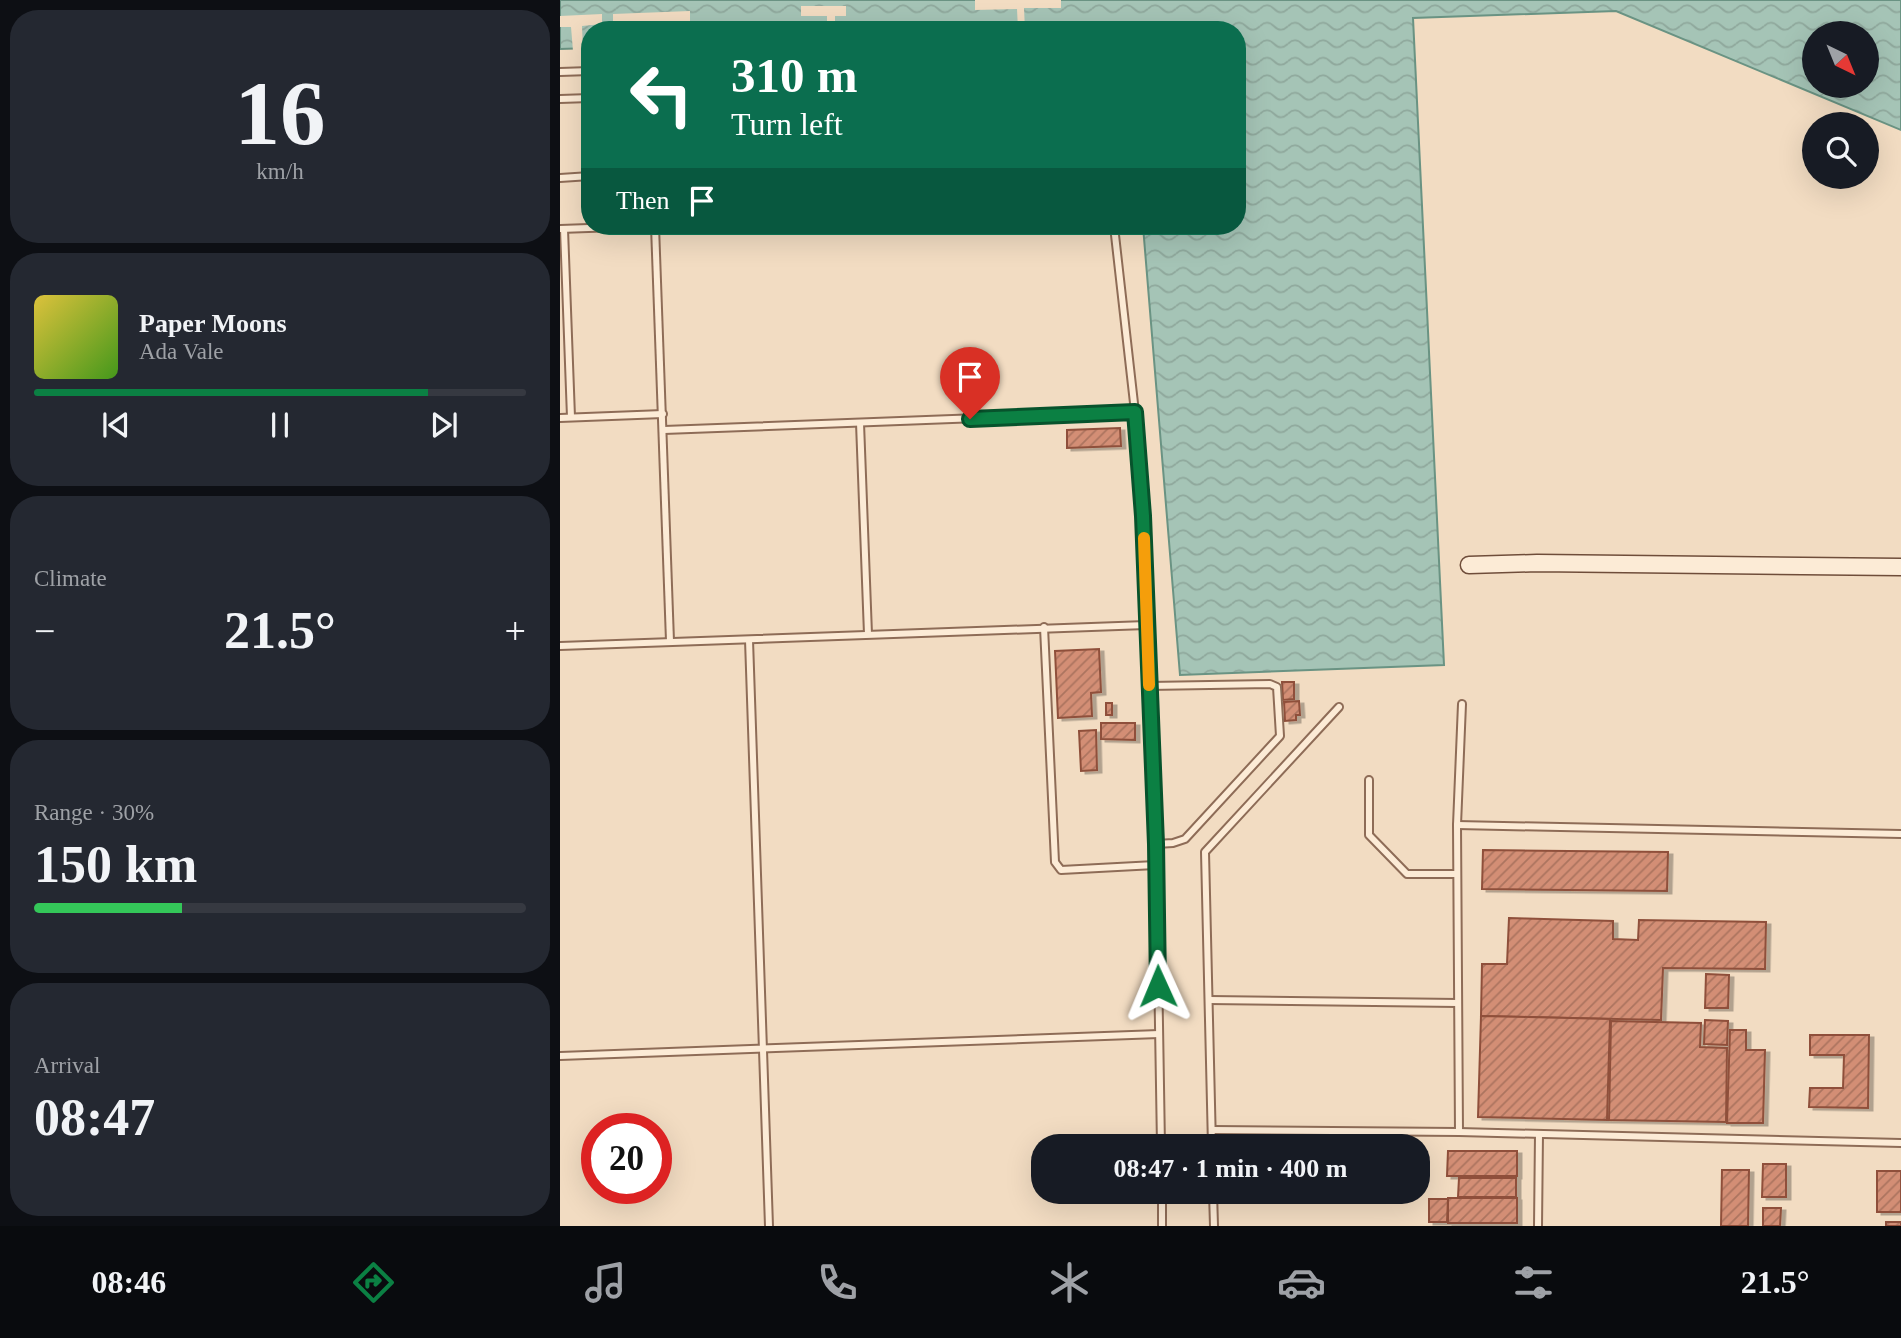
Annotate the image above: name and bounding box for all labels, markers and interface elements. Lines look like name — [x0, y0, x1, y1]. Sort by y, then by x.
north arrow — [1802, 21, 1880, 98]
map controls — [1802, 21, 1879, 189]
text: 310 m — [731, 48, 858, 103]
icon: left — [616, 49, 707, 140]
text: 16 — [235, 63, 326, 164]
text: Turn left — [731, 106, 843, 142]
button: search — [1802, 112, 1879, 189]
text: km/h — [256, 159, 304, 184]
icon: arrive — [683, 182, 721, 220]
text: Then — [616, 186, 669, 215]
text: Paper Moons — [139, 309, 287, 338]
text: Ada Vale — [139, 339, 224, 364]
pin — [940, 347, 1000, 419]
icon: arrive — [951, 358, 989, 396]
icon: previous — [97, 406, 135, 444]
icon: pause — [261, 406, 299, 444]
icon: next — [425, 406, 463, 444]
text: Climate — [34, 566, 107, 591]
text: 21.5° — [224, 602, 336, 659]
text: − — [34, 610, 55, 652]
text: + — [505, 610, 526, 652]
text: Range · 30% — [34, 800, 154, 825]
text: 150 km — [34, 836, 197, 893]
position arrow — [1121, 949, 1195, 1023]
text: Arrival — [34, 1053, 100, 1078]
text: 08:47 — [34, 1089, 155, 1146]
speed limit sign: 20 — [581, 1113, 672, 1204]
text: 08:47 · 1 min · 400 m — [1114, 1154, 1348, 1183]
icon: directions — [349, 1258, 398, 1307]
icon: music — [581, 1258, 630, 1307]
icon: phone — [813, 1258, 862, 1307]
icon: climate — [1045, 1258, 1094, 1307]
icon: car — [1277, 1258, 1326, 1307]
icon: filters — [1509, 1258, 1558, 1307]
text: 08:46 — [91, 1264, 166, 1300]
text: 21.5° — [1741, 1264, 1809, 1300]

